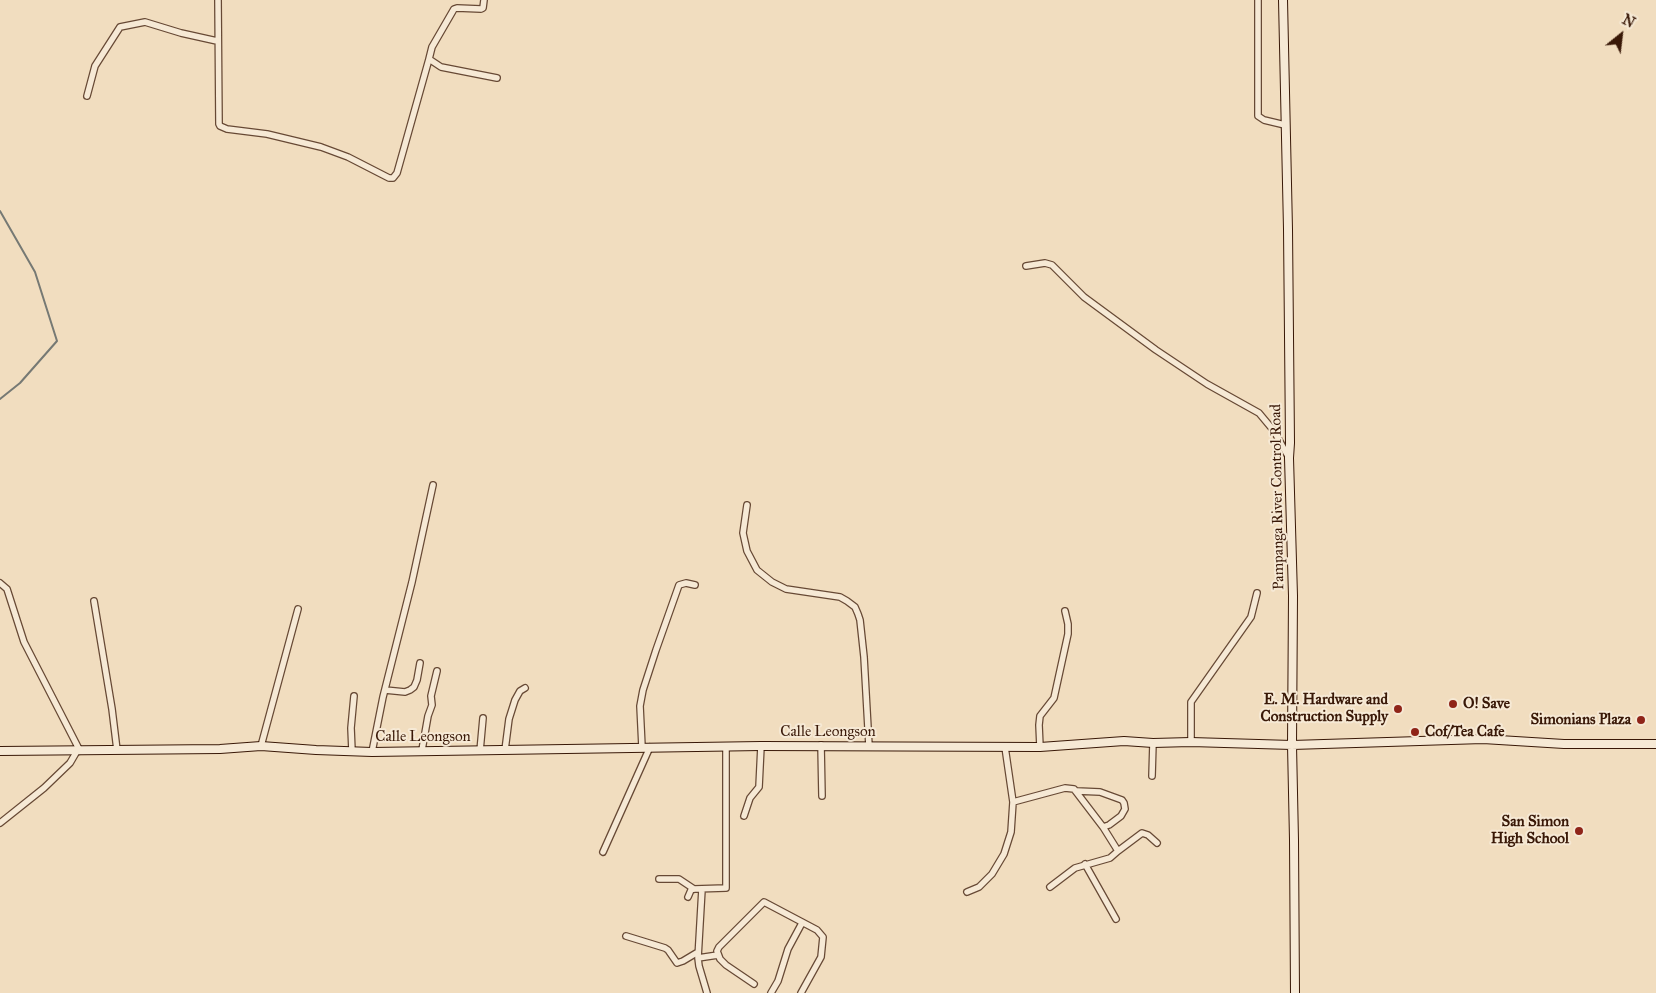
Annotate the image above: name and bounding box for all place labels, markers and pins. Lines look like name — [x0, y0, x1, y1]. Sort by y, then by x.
place label: E. M. Hardware and Construction Supply — [1260, 691, 1388, 726]
place label: O! Save — [1463, 695, 1510, 713]
marker: O! Save — [1447, 698, 1459, 710]
marker: E. M. Hardware and Construction Supply — [1392, 703, 1404, 715]
place label: Simonians Plaza — [1530, 711, 1631, 729]
marker: Simonians Plaza — [1635, 714, 1647, 726]
place label: Cof/Tea Cafe — [1425, 723, 1505, 741]
marker: Cof/Tea Cafe — [1409, 726, 1421, 738]
place label: San Simon High School — [1491, 813, 1569, 848]
marker: San Simon High School — [1573, 825, 1585, 837]

